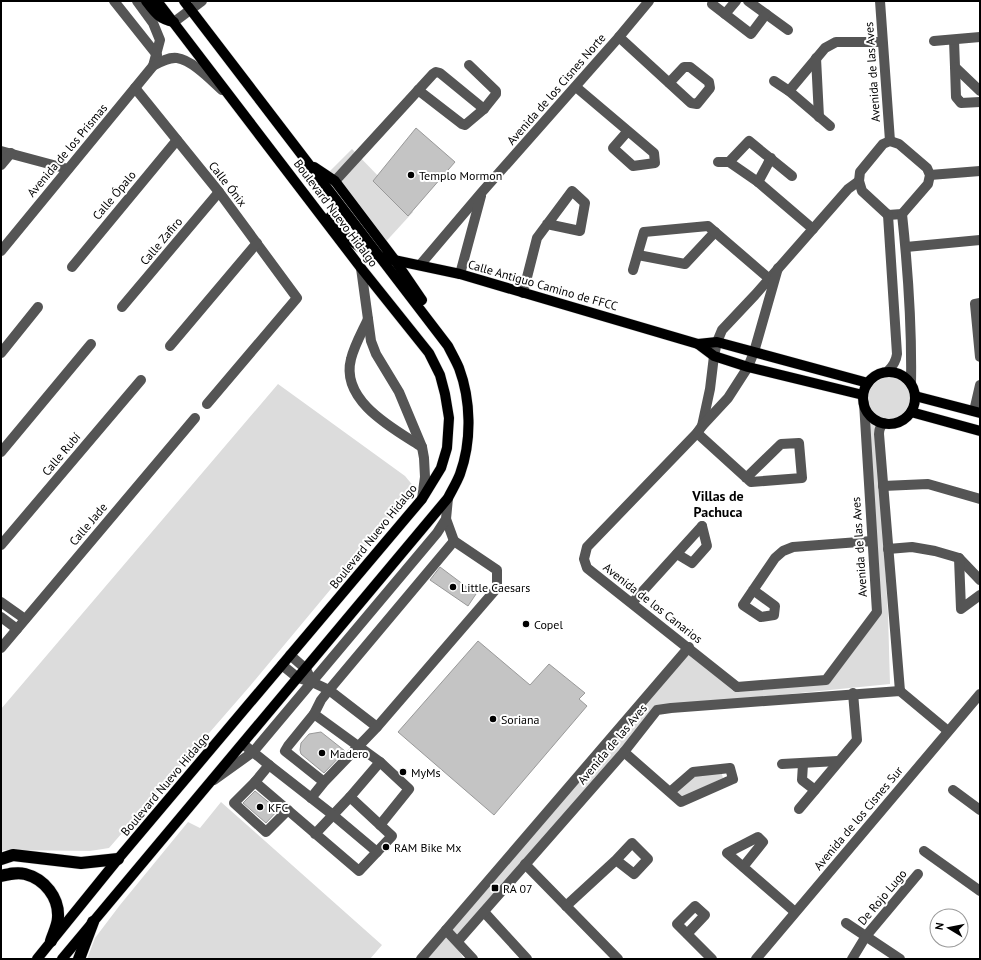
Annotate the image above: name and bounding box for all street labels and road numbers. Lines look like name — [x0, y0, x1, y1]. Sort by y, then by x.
street label: Avenida de las Aves — [861, 21, 883, 123]
street label: Avenida de los Cisnes Norte — [504, 30, 608, 148]
street label: Avenida de los Prismas — [24, 100, 110, 200]
street label: Boulevard Nuevo Hidalgo — [291, 156, 381, 270]
street label: Calle Ónix — [206, 158, 250, 210]
street label: Calle Ópalo — [89, 167, 139, 223]
street label: Calle Zafiro — [137, 214, 185, 268]
street label: Calle Antiguo Camino de FFCC — [466, 256, 620, 314]
street label: Calle Rubí — [39, 429, 83, 479]
street label: Boulevard Nuevo Hidalgo — [326, 481, 420, 591]
street label: Avenida de las Aves — [848, 496, 870, 598]
street label: Calle Jade — [66, 500, 110, 548]
street label: Avenida de los Canarios — [600, 560, 706, 646]
street label: Avenida de las Aves — [574, 701, 650, 787]
street label: Boulevard Nuevo Hidalgo — [117, 729, 213, 839]
street label: Avenida de los Cisnes Sur — [810, 763, 906, 873]
street label: De Rojo Lugo — [854, 866, 910, 928]

